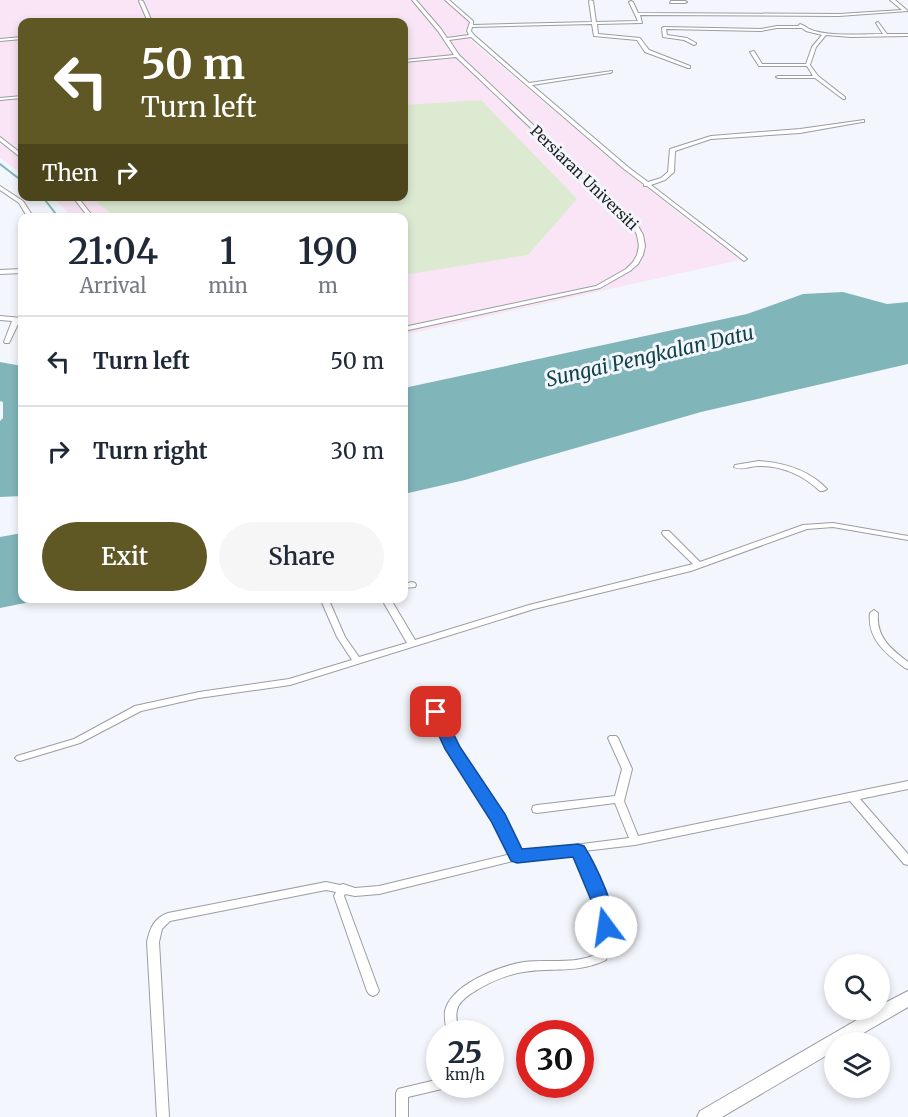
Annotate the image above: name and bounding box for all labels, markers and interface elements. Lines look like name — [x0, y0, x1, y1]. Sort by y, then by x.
text: 50 m — [141, 38, 245, 90]
icon: left — [42, 42, 120, 120]
text: Turn left — [141, 90, 256, 124]
street label: Persiaran Universiti — [526, 121, 642, 234]
icon: right — [110, 156, 143, 189]
text: Then — [42, 159, 98, 187]
text: 21:04 — [68, 229, 158, 274]
text: 1 — [220, 229, 236, 274]
text: 190 — [298, 229, 358, 274]
text: Arrival — [80, 273, 146, 298]
text: min — [208, 273, 248, 298]
text: m — [318, 273, 338, 298]
water label: Sungai Pengkalan Datu — [544, 319, 756, 392]
icon: left — [42, 345, 75, 378]
text: Turn left — [93, 347, 190, 375]
text: 50 m — [330, 347, 384, 375]
icon: right — [42, 435, 75, 468]
text: Turn right — [93, 437, 207, 465]
text: 30 m — [330, 437, 384, 465]
button: Exit — [42, 522, 207, 591]
button: Share — [219, 522, 384, 591]
pin — [410, 686, 461, 737]
icon: arrive — [419, 695, 452, 728]
position arrow — [574, 895, 638, 959]
map controls — [824, 954, 890, 1098]
button: search — [824, 954, 890, 1020]
speed limit sign: 30 — [516, 1020, 594, 1098]
button: layers — [824, 1032, 890, 1098]
text: 25 — [448, 1033, 482, 1071]
text: km/h — [445, 1065, 485, 1084]

